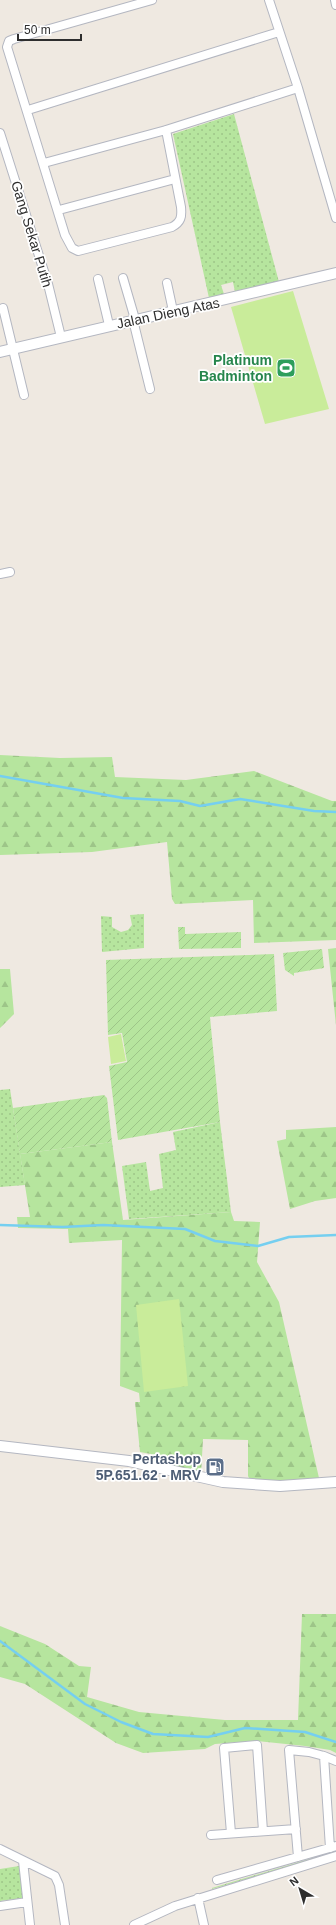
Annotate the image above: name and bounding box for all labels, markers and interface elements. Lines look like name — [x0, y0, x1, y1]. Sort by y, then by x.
scale bar — [18, 16, 81, 42]
text: 50 m — [24, 23, 51, 37]
street label: Gang Sekar Putih — [8, 179, 56, 289]
street label: Jalan Dieng Atas — [115, 294, 221, 332]
place label: Platinum Badminton — [199, 352, 272, 384]
sports icon: Platinum Badminton — [275, 357, 297, 379]
place label: Pertashop 5P.651.62 - MRV — [96, 1451, 202, 1483]
fuel station icon: Pertashop 5P.651.62 - MRV — [204, 1456, 226, 1478]
north arrow — [280, 1869, 320, 1909]
text: N — [287, 1874, 301, 1888]

